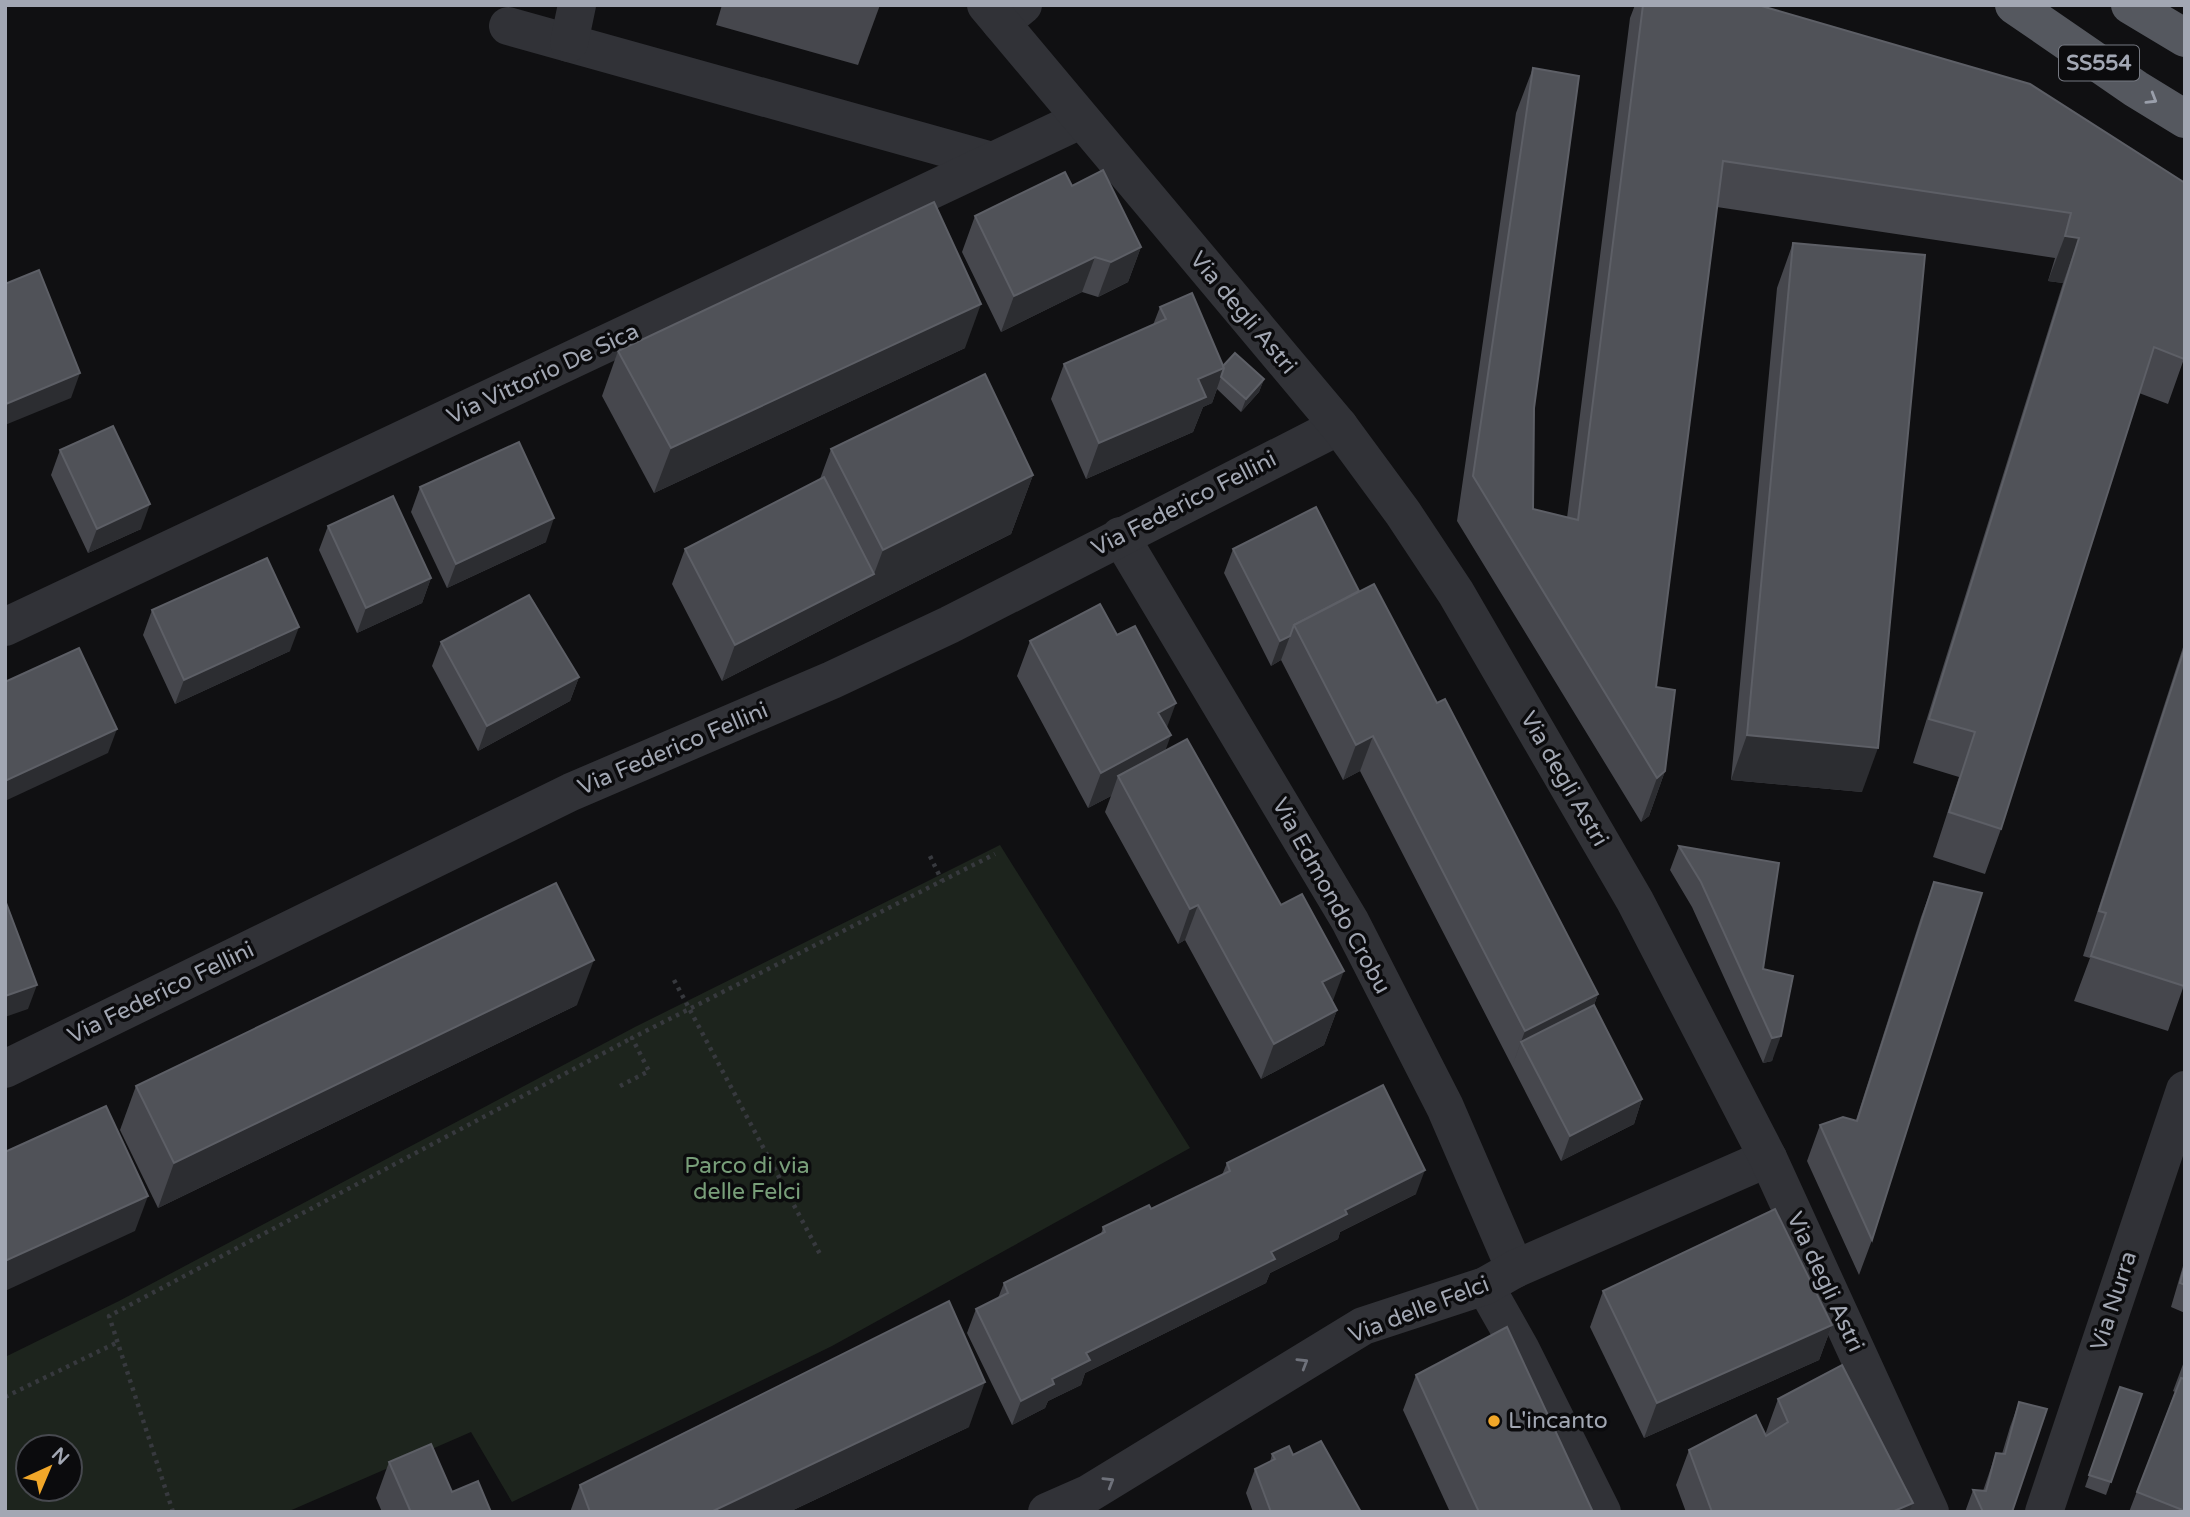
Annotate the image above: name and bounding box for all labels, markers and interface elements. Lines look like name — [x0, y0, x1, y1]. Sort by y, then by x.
road number: SS554 — [2059, 46, 2139, 80]
one-way arrow — [2144, 90, 2157, 103]
street label: Via degli Astri — [1184, 246, 1302, 380]
street label: Via Vittorio De Sica — [443, 317, 643, 431]
street label: Via Federico Fellini — [1087, 445, 1281, 563]
street label: Via Federico Fellini — [574, 696, 772, 802]
street label: Via degli Astri — [1514, 706, 1614, 852]
street label: Via Edmondo Crobu — [1266, 793, 1396, 999]
street label: Via Federico Fellini — [63, 936, 259, 1050]
park label: Parco di via delle Felci — [684, 1152, 810, 1206]
street label: Via degli Astri — [1780, 1208, 1870, 1356]
street label: Via Nurra — [2085, 1248, 2143, 1354]
street label: Via delle Felci — [1345, 1270, 1493, 1350]
one-way arrow — [1295, 1359, 1308, 1372]
place label: L'incanto — [1508, 1407, 1608, 1435]
marker: L'incanto — [1486, 1413, 1502, 1429]
north arrow — [14, 1433, 84, 1503]
text: N — [47, 1443, 73, 1470]
one-way arrow — [1101, 1477, 1114, 1490]

